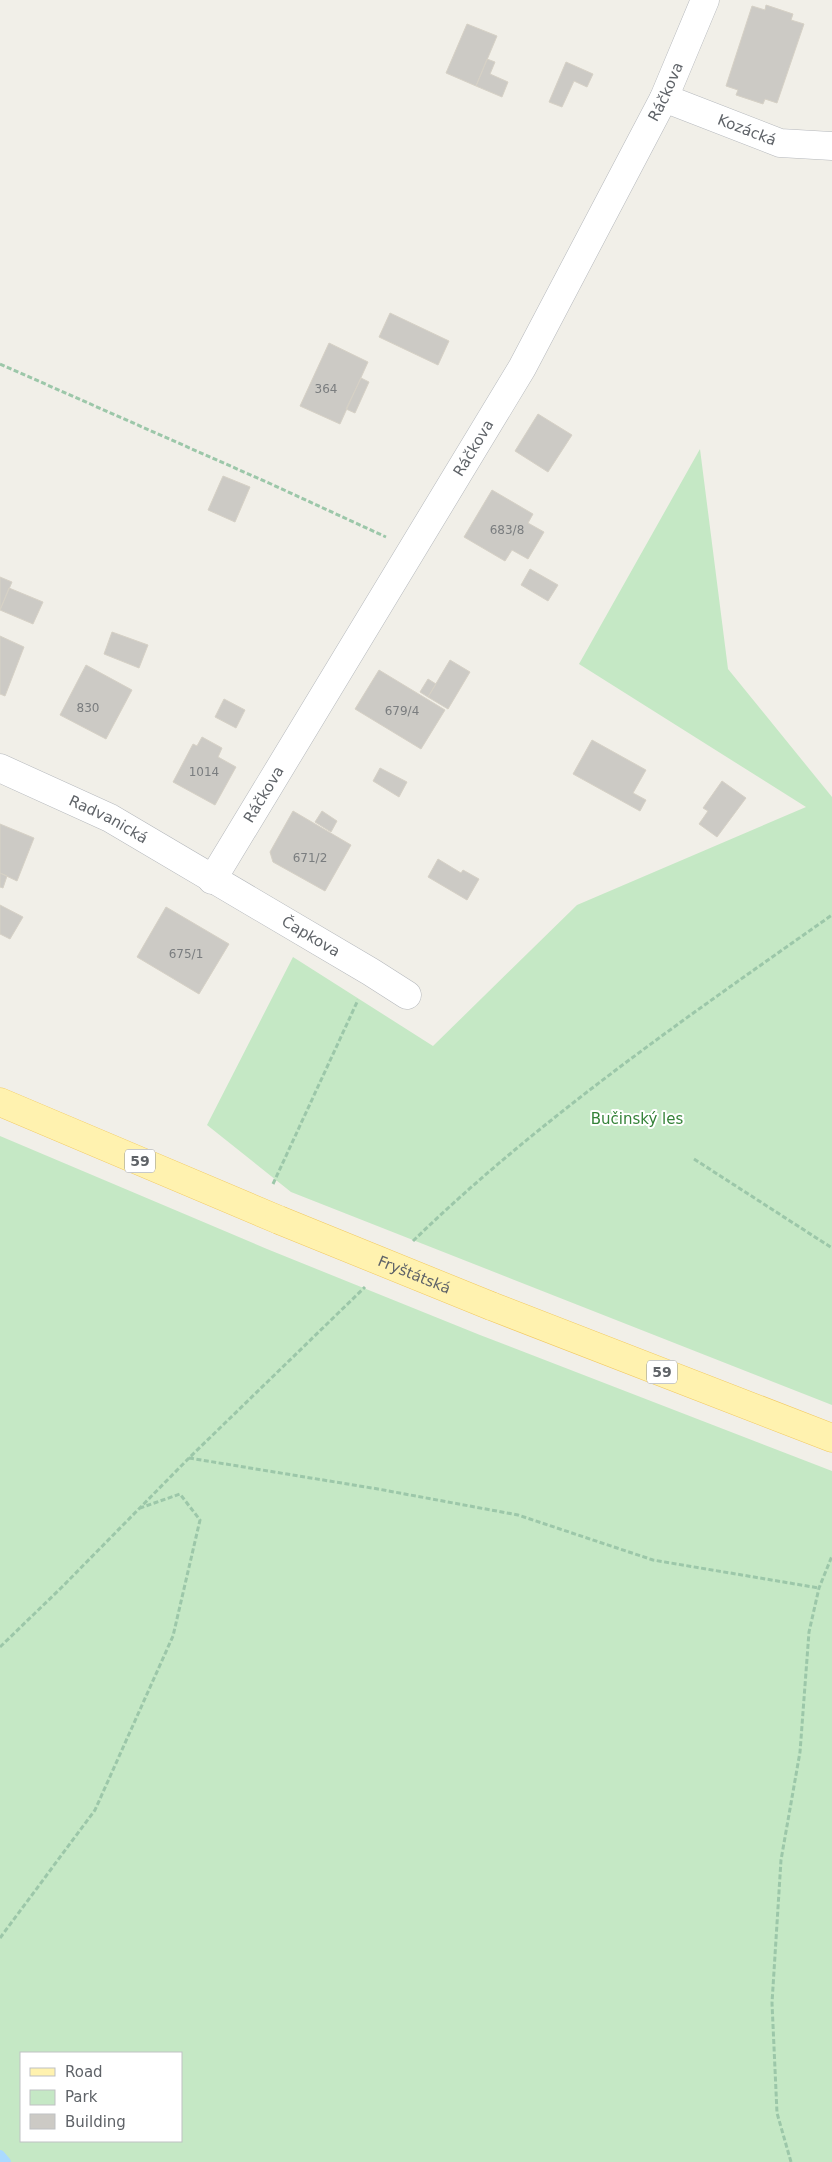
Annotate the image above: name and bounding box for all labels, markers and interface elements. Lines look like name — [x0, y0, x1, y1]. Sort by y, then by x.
street label: Ráčkova — [644, 60, 687, 124]
street label: Kozácká — [715, 111, 779, 150]
house number: 364 — [315, 382, 337, 396]
street label: Ráčkova — [450, 416, 498, 480]
house number: 683/8 — [490, 523, 524, 537]
house number: 830 — [77, 701, 99, 715]
house number: 679/4 — [385, 704, 419, 718]
street label: Ráčkova — [240, 763, 288, 826]
house number: 1014 — [189, 765, 219, 779]
street label: Radvanická — [66, 792, 151, 847]
house number: 671/2 — [293, 851, 327, 865]
street label: Čapkova — [278, 911, 343, 961]
house number: 675/1 — [169, 947, 203, 961]
park label: Bučinský les — [591, 1110, 683, 1128]
road number: 59 — [125, 1150, 155, 1172]
street label: Fryštátská — [375, 1252, 453, 1298]
road number: 59 — [647, 1360, 677, 1384]
legend — [20, 2052, 182, 2142]
text: Road — [65, 2063, 103, 2081]
text: Park — [65, 2088, 98, 2106]
text: Building — [65, 2113, 126, 2131]

